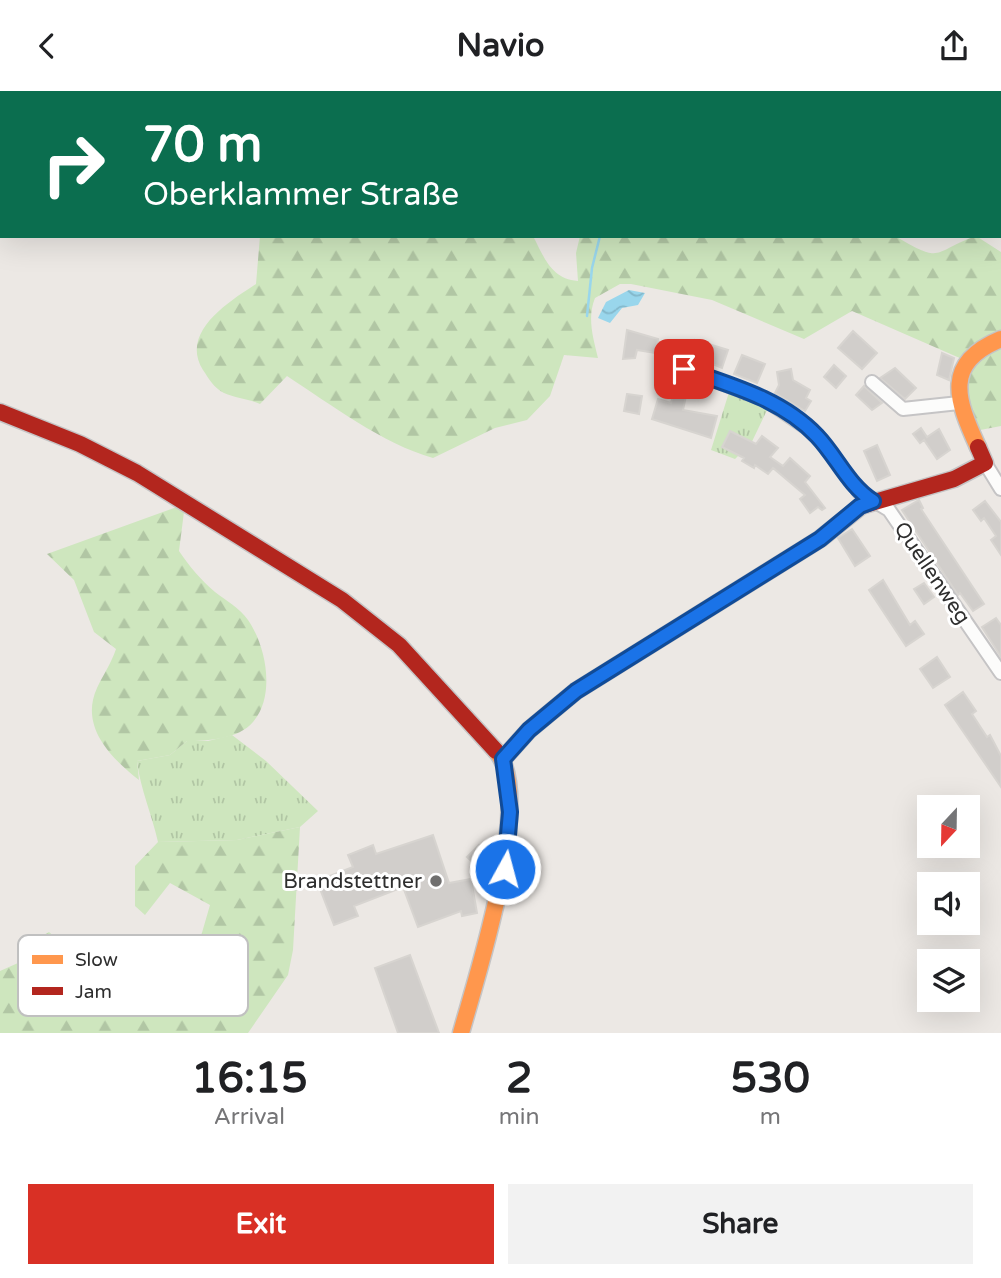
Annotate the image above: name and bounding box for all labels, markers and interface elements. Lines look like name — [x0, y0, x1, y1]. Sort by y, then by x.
icon: back — [28, 27, 66, 65]
text: Navio — [457, 27, 544, 65]
icon: share — [935, 27, 973, 65]
text: 70 m — [143, 116, 262, 175]
icon: right — [28, 119, 119, 210]
text: Oberklammer Straße — [143, 176, 459, 214]
pin — [654, 339, 714, 399]
icon: arrive — [665, 350, 703, 388]
street label: Quellenweg — [889, 517, 975, 629]
north arrow — [917, 795, 980, 857]
map controls — [917, 795, 980, 1012]
position arrow — [468, 832, 542, 906]
place label: Brandstettner — [283, 869, 422, 894]
button: sound — [917, 872, 980, 935]
marker: Brandstettner — [428, 873, 444, 889]
legend — [18, 935, 248, 1016]
text: Slow — [75, 949, 118, 971]
button: layers — [917, 949, 980, 1012]
text: Jam — [75, 981, 112, 1003]
text: 16:15 — [191, 1053, 308, 1104]
text: 2 — [506, 1053, 532, 1104]
text: 530 — [731, 1053, 810, 1104]
text: Arrival — [214, 1103, 285, 1131]
text: min — [499, 1103, 540, 1131]
text: m — [760, 1103, 781, 1131]
button: Exit — [28, 1184, 494, 1264]
button: Share — [508, 1184, 973, 1264]

